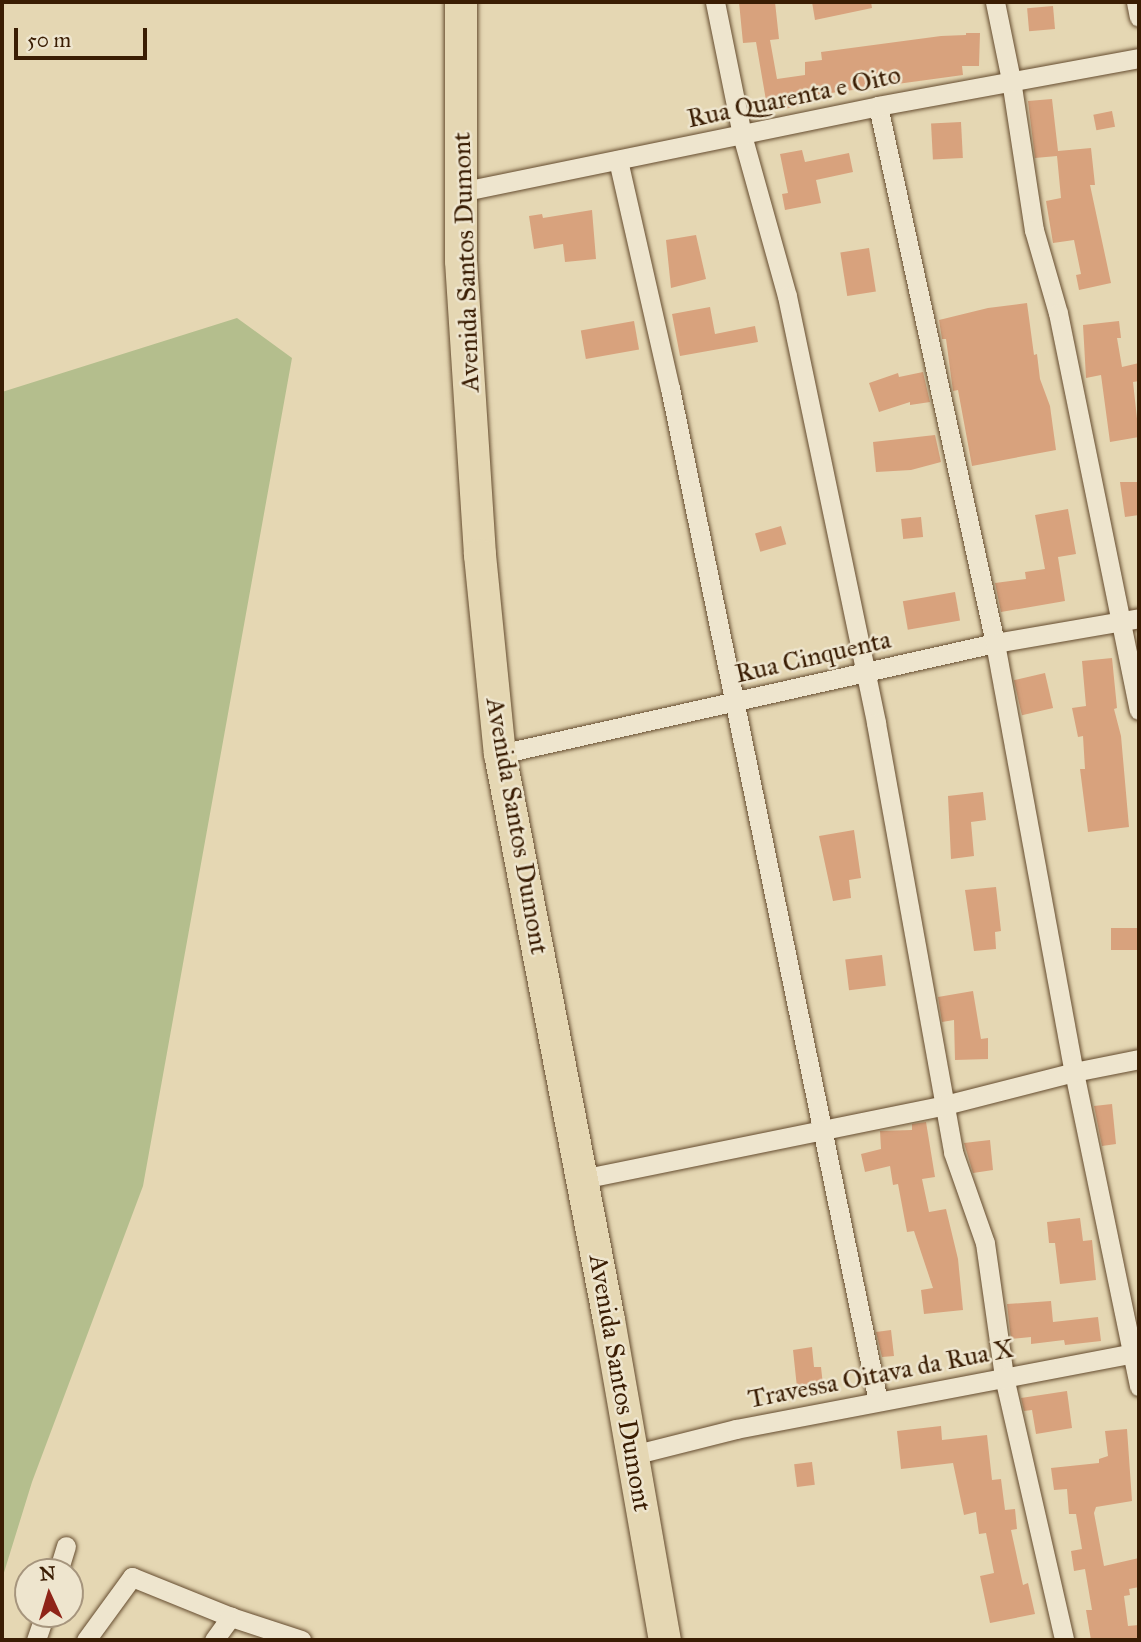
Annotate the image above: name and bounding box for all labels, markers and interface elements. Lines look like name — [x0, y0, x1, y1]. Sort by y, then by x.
scale bar — [18, 14, 150, 58]
text: 50 m — [27, 27, 71, 53]
street label: Rua Quarenta e Oito — [684, 59, 904, 135]
street label: Avenida Santos Dumont — [446, 131, 486, 393]
street label: Rua Cinquenta — [732, 624, 894, 690]
street label: Avenida Santos Dumont — [479, 695, 555, 957]
street label: Avenida Santos Dumont — [582, 1252, 658, 1514]
street label: Travessa Oitava da Rua X — [745, 1333, 1017, 1415]
north arrow — [14, 1558, 84, 1628]
text: N — [39, 1562, 56, 1586]

